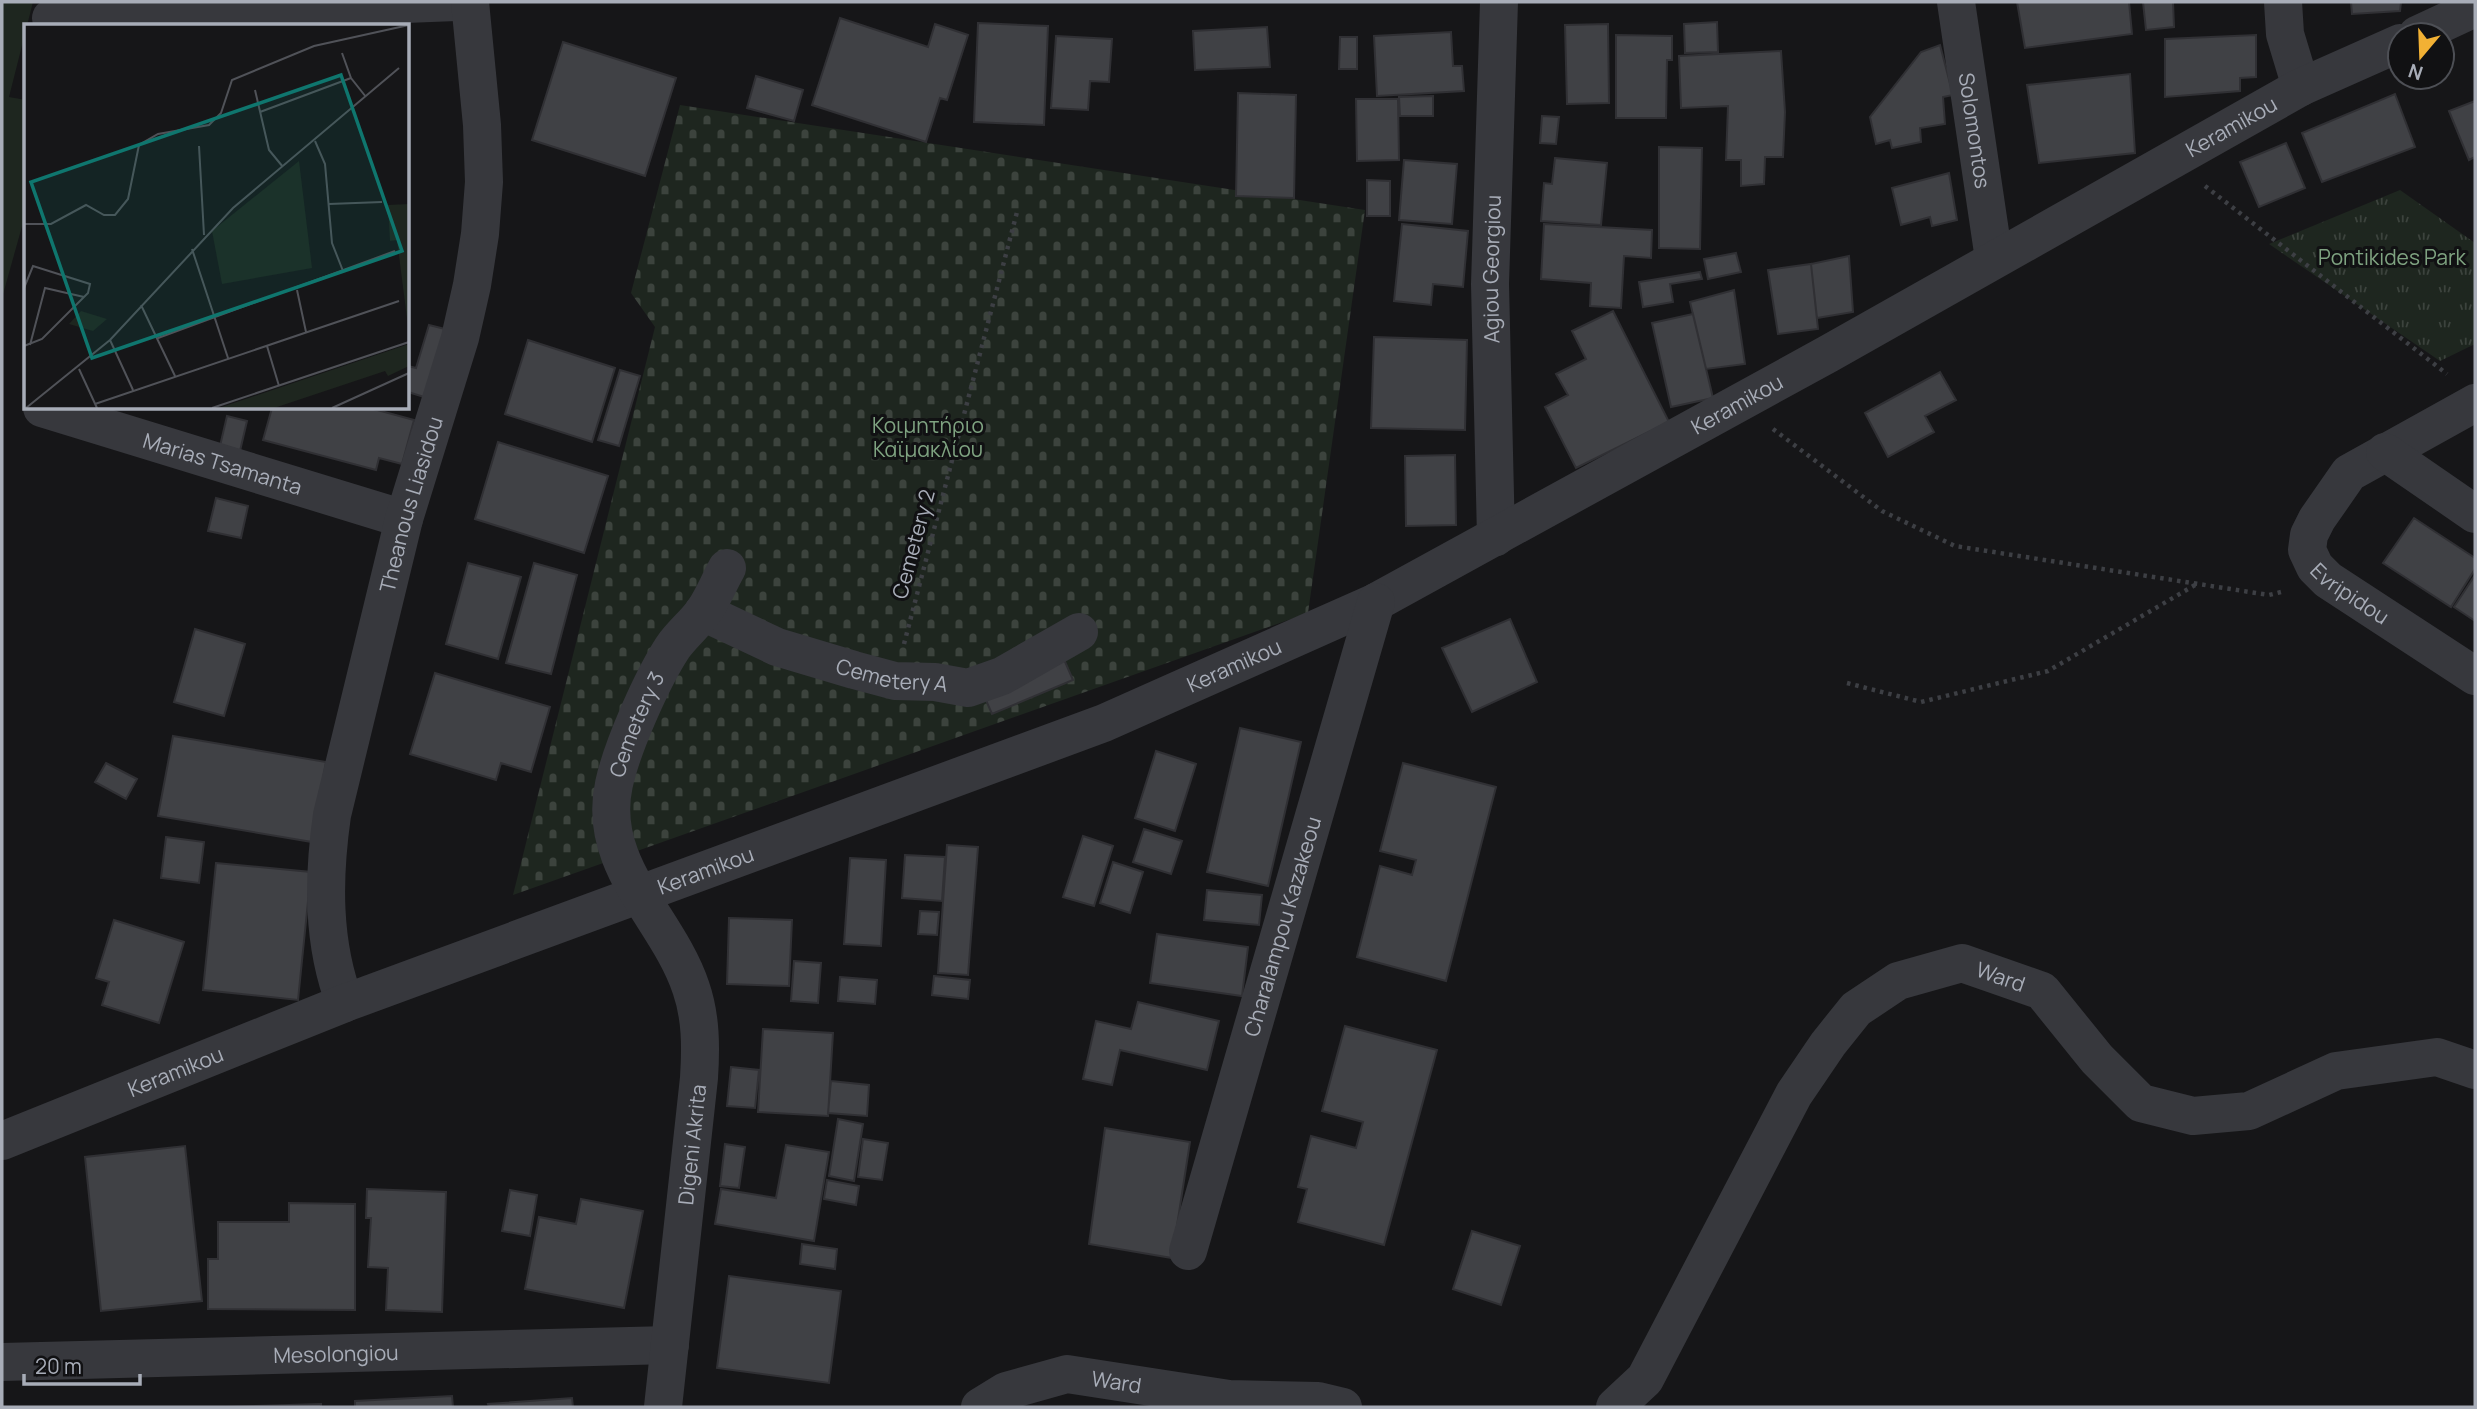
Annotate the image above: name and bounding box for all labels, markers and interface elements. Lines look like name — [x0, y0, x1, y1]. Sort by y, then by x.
north arrow — [2386, 21, 2456, 91]
inset map — [24, 24, 410, 410]
text: N — [2405, 58, 2426, 87]
street label: Solomontos — [1953, 71, 1997, 190]
street label: Keramikou — [2181, 89, 2282, 163]
street label: Agiou Georgiou — [1476, 194, 1507, 344]
park label: Pontikides Park — [2318, 243, 2467, 271]
street label: Keramikou — [1686, 368, 1788, 440]
park label: Κοιμητήριο Καϊμακλίου — [872, 411, 984, 463]
street label: Theanous Liasidou — [373, 413, 449, 595]
street label: Marias Tsamanta — [140, 426, 306, 501]
street label: Cemetery 2 — [885, 486, 941, 602]
street label: Evripidou — [2304, 556, 2395, 630]
street label: Keramikou — [1182, 632, 1286, 698]
street label: Cemetery A — [833, 651, 950, 698]
street label: Cemetery 3 — [602, 667, 670, 780]
street label: Charalampou Kazakeou — [1237, 813, 1327, 1040]
street label: Keramikou — [654, 839, 758, 901]
street label: Ward — [1972, 955, 2029, 998]
street label: Keramikou — [124, 1039, 227, 1103]
street label: Digeni Akrita — [671, 1083, 712, 1206]
street label: Mesolongiou — [273, 1338, 399, 1369]
scale bar — [24, 1342, 140, 1386]
text: 20 m — [35, 1352, 82, 1380]
street label: Ward — [1090, 1364, 1144, 1399]

